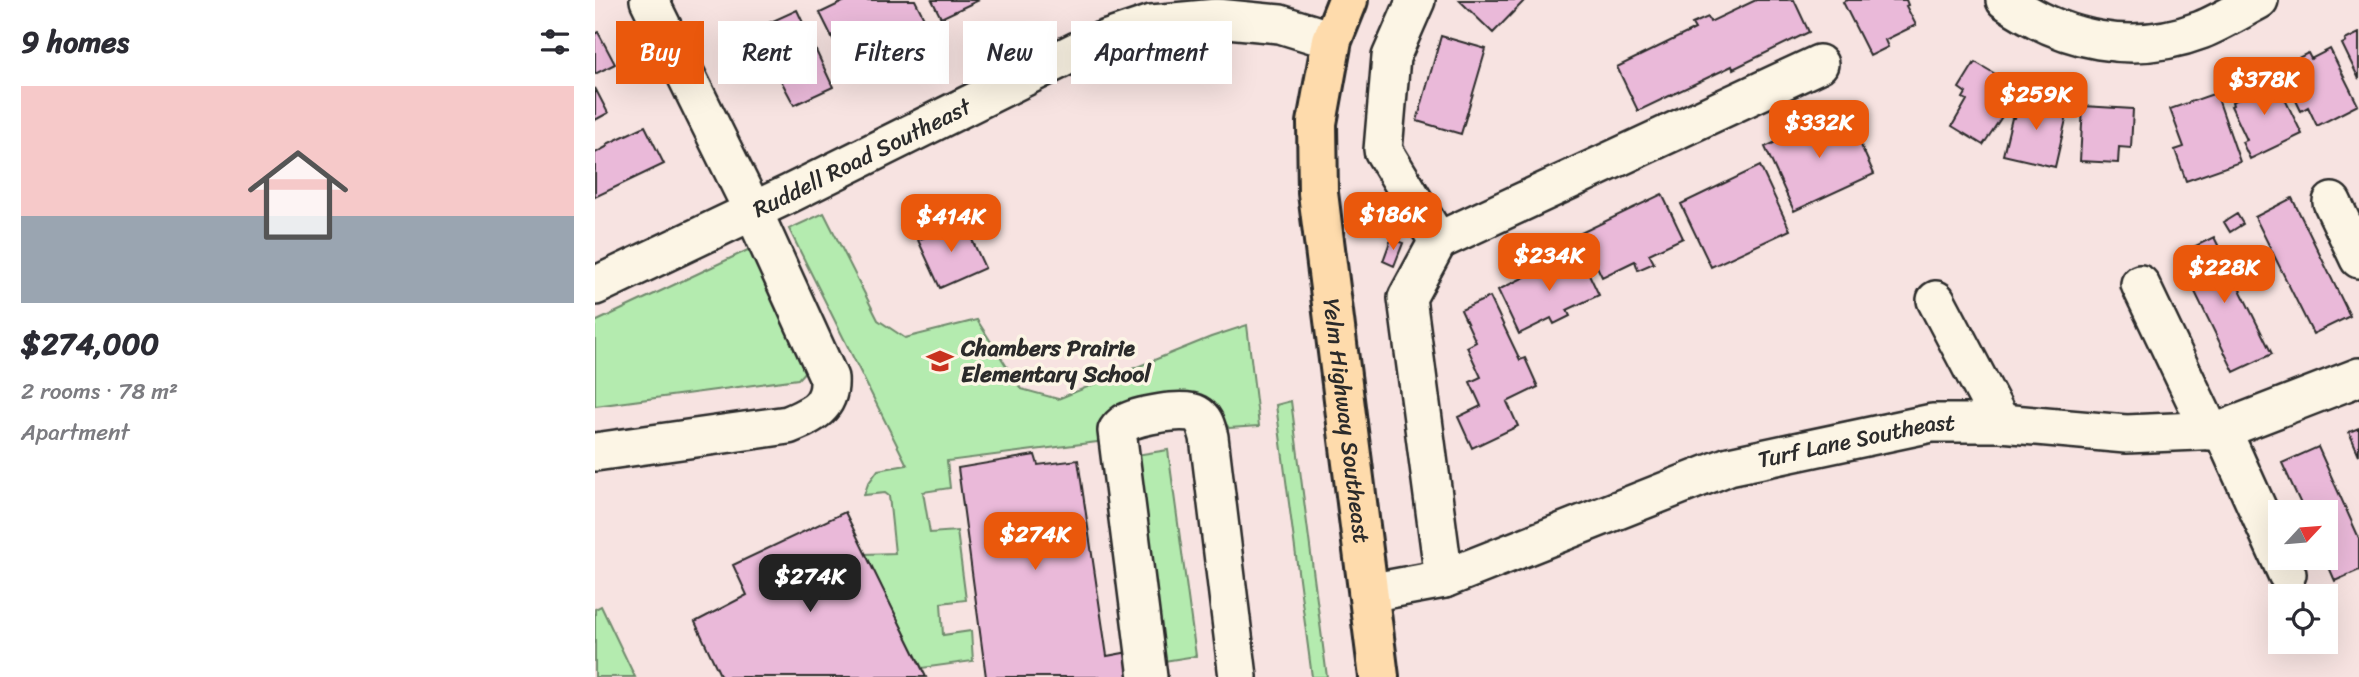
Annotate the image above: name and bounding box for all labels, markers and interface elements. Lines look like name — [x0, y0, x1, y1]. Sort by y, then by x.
text: 9 homes — [21, 15, 129, 69]
chip: Buy — [616, 21, 704, 84]
chip: Rent — [718, 21, 817, 84]
chip: Filters — [831, 21, 949, 84]
chip: New — [963, 21, 1057, 84]
chip: Apartment — [1071, 21, 1232, 84]
icon: filters — [536, 23, 574, 61]
pin: $378K — [2215, 58, 2313, 117]
text: $378K — [2229, 59, 2299, 100]
pin: $259K — [1987, 72, 2085, 132]
text: $259K — [2001, 74, 2071, 115]
street label: Ruddell Road Southeast — [746, 86, 980, 229]
pin: $332K — [1770, 100, 1868, 160]
text: $332K — [1785, 102, 1853, 143]
icon: home — [235, 132, 361, 258]
pin: $186K — [1344, 192, 1442, 252]
pin: $414K — [902, 194, 1000, 254]
text: $186K — [1360, 194, 1426, 235]
text: $414K — [917, 196, 985, 237]
pin: $234K — [1500, 233, 1598, 293]
text: $234K — [1514, 235, 1584, 276]
pin: $228K — [2175, 246, 2273, 305]
text: $228K — [2189, 247, 2259, 288]
street label: Yelm Highway Southeast — [1310, 296, 1382, 546]
text: $274,000 — [21, 317, 159, 371]
place label: Chambers Prairie Elementary School — [960, 328, 1152, 395]
school or university icon: Chambers Prairie Elementary School — [925, 346, 955, 376]
text: 2 rooms · 78 m² — [21, 371, 178, 412]
street label: Turf Lane Southeast — [1754, 403, 1955, 480]
text: Apartment — [21, 412, 130, 453]
north arrow — [2268, 500, 2338, 570]
map controls — [2268, 500, 2338, 654]
pin: $274K — [986, 512, 1084, 572]
text: $274K — [1000, 514, 1070, 555]
pin: $274K — [761, 554, 859, 614]
text: $274K — [775, 556, 845, 597]
button: locate — [2268, 584, 2338, 654]

